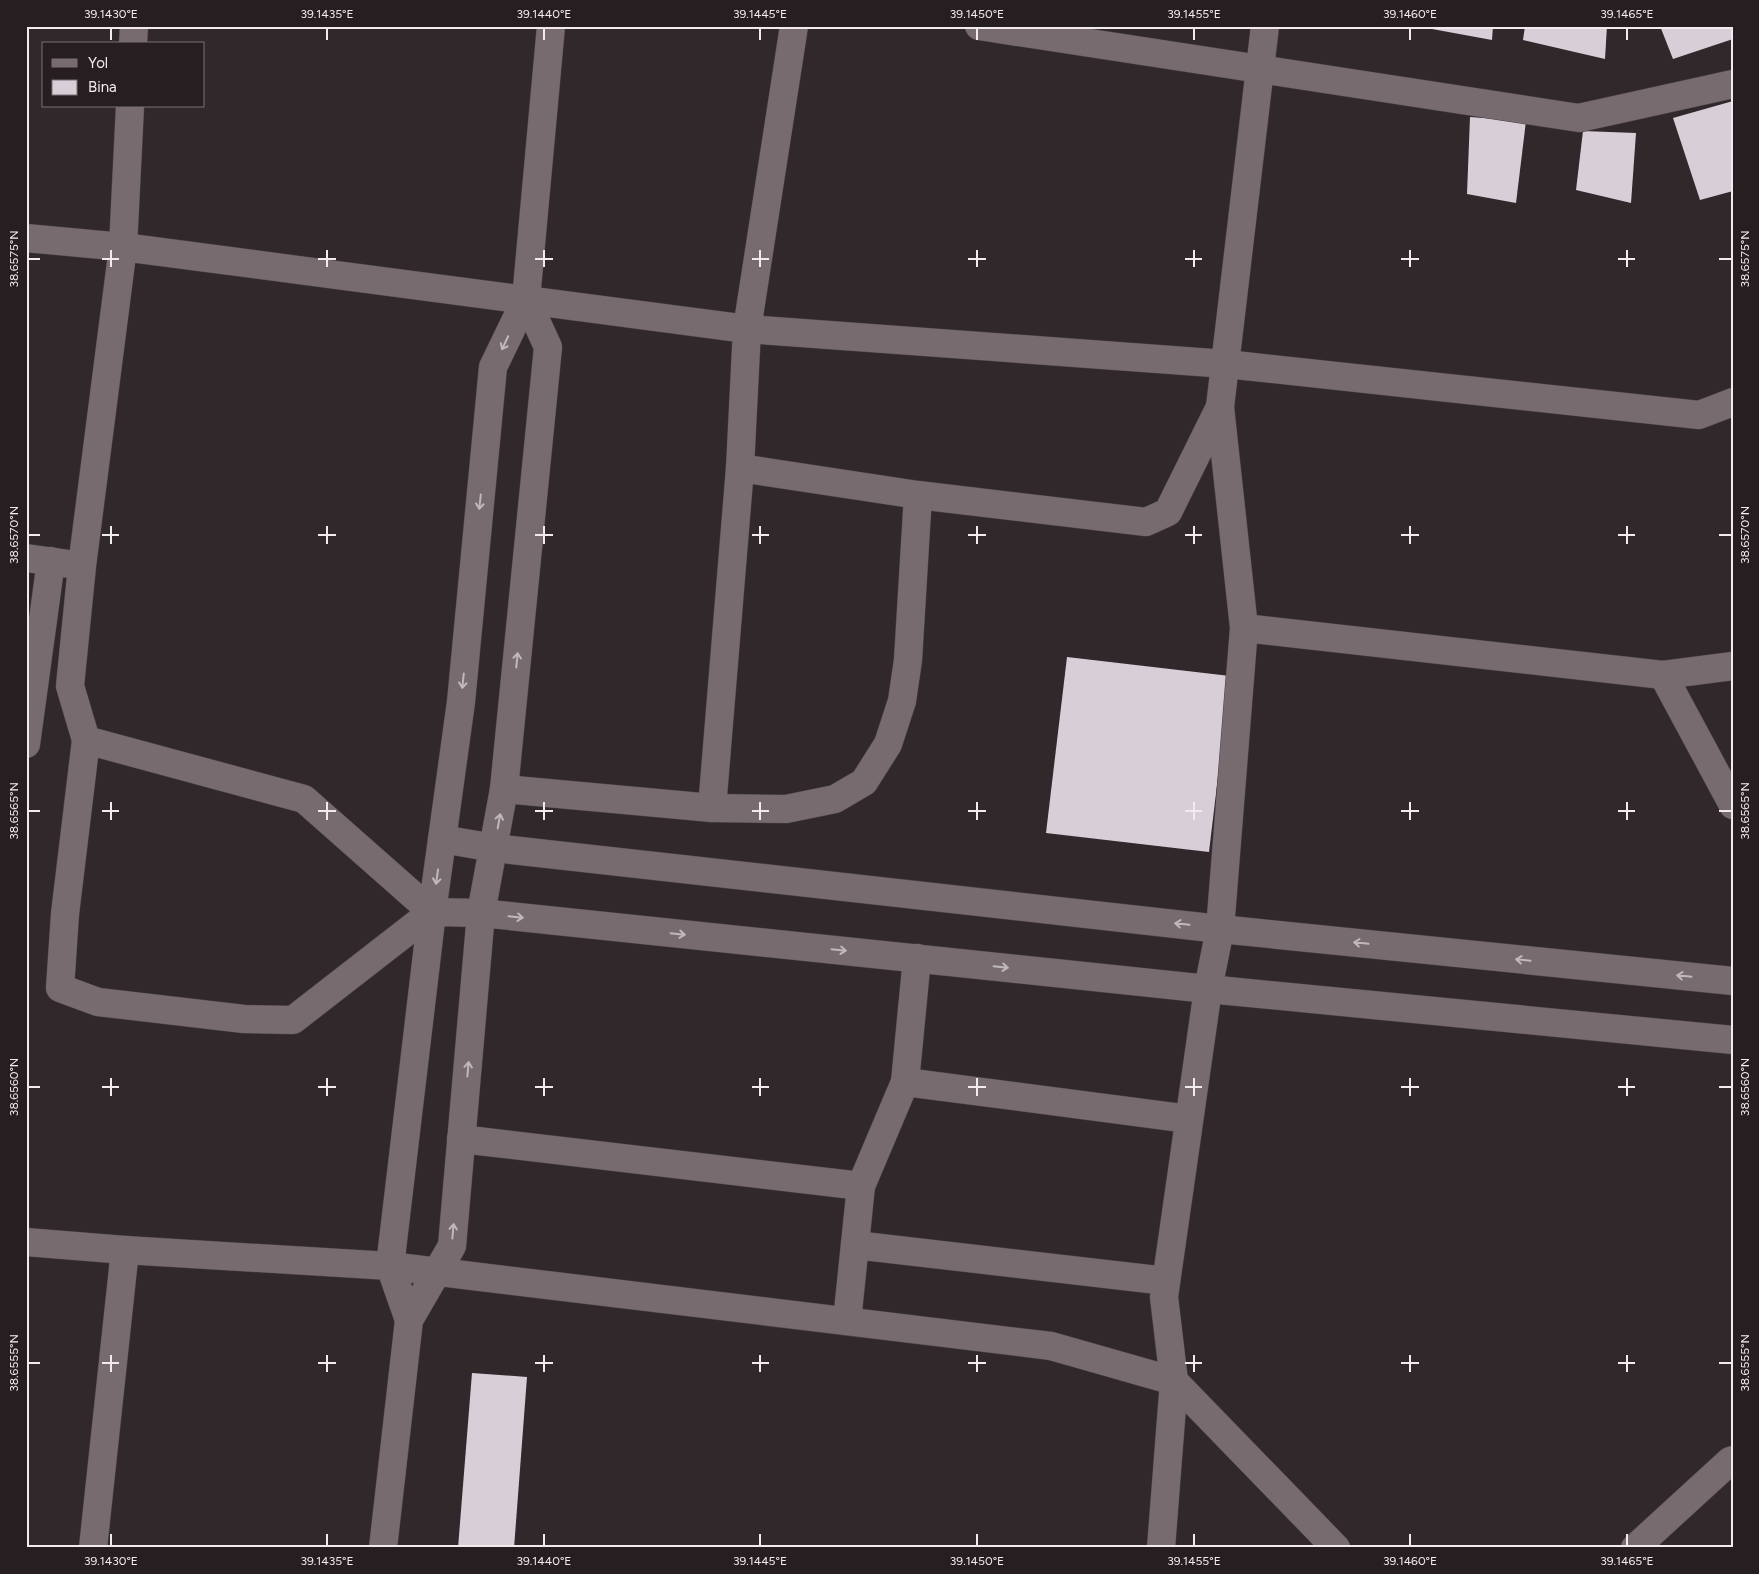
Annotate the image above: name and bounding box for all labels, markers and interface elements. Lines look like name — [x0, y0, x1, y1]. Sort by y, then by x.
text: 39.1430°E — [84, 7, 138, 21]
text: 39.1435°E — [300, 7, 354, 21]
text: 39.1440°E — [517, 7, 571, 21]
text: 39.1445°E — [733, 7, 787, 21]
text: 39.1450°E — [950, 7, 1004, 21]
text: 39.1455°E — [1167, 7, 1221, 21]
text: 39.1460°E — [1383, 7, 1437, 21]
text: 39.1465°E — [1600, 7, 1654, 21]
legend — [42, 42, 205, 108]
text: Yol — [88, 54, 108, 72]
text: Bina — [88, 78, 117, 96]
text: 38.6575°N — [7, 230, 21, 288]
text: 38.6575°N — [1738, 230, 1752, 288]
one-way arrow — [499, 335, 509, 350]
one-way arrow — [475, 494, 485, 510]
text: 38.6570°N — [7, 506, 21, 564]
text: 38.6570°N — [1738, 506, 1752, 564]
one-way arrow — [512, 652, 522, 668]
one-way arrow — [458, 673, 467, 689]
text: 38.6565°N — [7, 782, 21, 840]
text: 38.6565°N — [1738, 782, 1752, 840]
one-way arrow — [494, 814, 504, 830]
one-way arrow — [432, 869, 442, 885]
one-way arrow — [508, 912, 524, 922]
one-way arrow — [1174, 919, 1190, 929]
one-way arrow — [669, 929, 685, 939]
one-way arrow — [1353, 938, 1369, 948]
one-way arrow — [831, 946, 847, 955]
one-way arrow — [1515, 955, 1531, 964]
one-way arrow — [993, 962, 1009, 972]
one-way arrow — [1677, 971, 1693, 981]
text: 38.6560°N — [7, 1058, 21, 1116]
text: 38.6560°N — [1738, 1058, 1752, 1116]
one-way arrow — [463, 1061, 472, 1077]
one-way arrow — [449, 1223, 458, 1239]
text: 38.6555°N — [7, 1334, 21, 1392]
text: 38.6555°N — [1738, 1334, 1752, 1392]
text: 39.1430°E — [84, 1554, 138, 1568]
text: 39.1435°E — [300, 1554, 354, 1568]
text: 39.1440°E — [517, 1554, 571, 1568]
text: 39.1445°E — [733, 1554, 787, 1568]
text: 39.1450°E — [950, 1554, 1004, 1568]
text: 39.1455°E — [1167, 1554, 1221, 1568]
text: 39.1460°E — [1383, 1554, 1437, 1568]
text: 39.1465°E — [1600, 1554, 1654, 1568]

